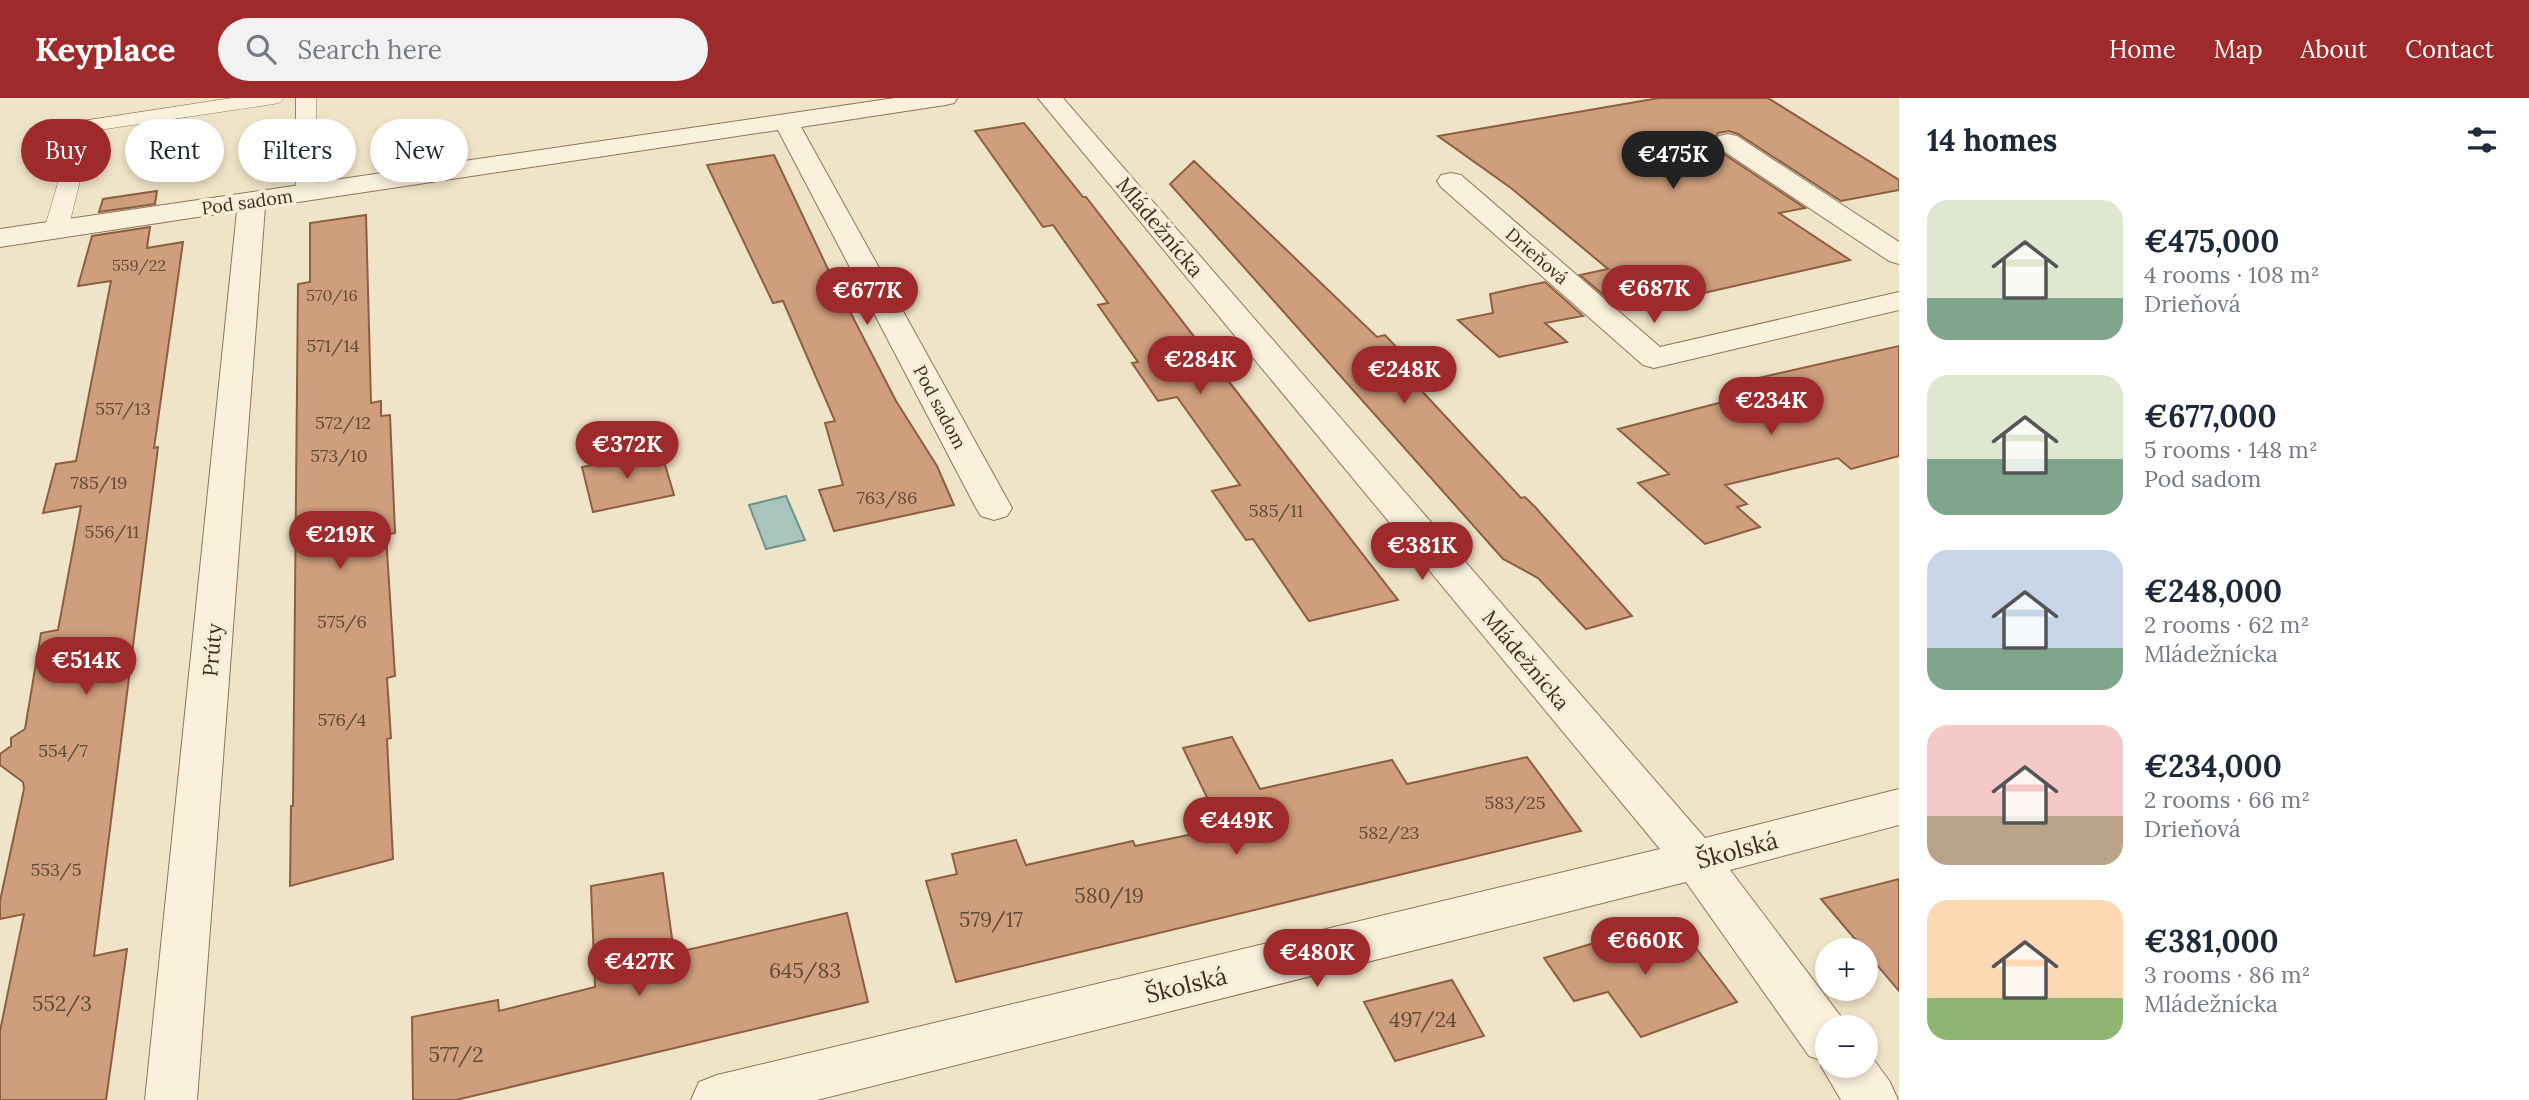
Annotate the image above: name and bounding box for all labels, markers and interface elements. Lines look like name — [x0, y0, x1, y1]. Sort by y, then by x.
search box — [218, 18, 708, 81]
text: Keyplace — [35, 28, 176, 70]
icon: search — [242, 30, 280, 68]
text: Search here — [298, 33, 442, 66]
text: Home — [2109, 34, 2176, 65]
text: Map — [2214, 34, 2263, 65]
text: About — [2301, 34, 2367, 65]
text: Contact — [2405, 34, 2494, 65]
chip: Buy — [21, 119, 111, 182]
chip: Rent — [125, 119, 224, 182]
chip: Filters — [238, 119, 356, 182]
chip: New — [370, 119, 468, 182]
text: 14 homes — [1927, 121, 2057, 159]
icon: filters — [2463, 121, 2501, 159]
pin: €475K — [1624, 132, 1722, 191]
text: €475K — [1638, 139, 1708, 168]
street label: Mládežnícka — [1110, 171, 1210, 283]
street label: Pod sadom — [200, 184, 294, 220]
text: €475,000 — [2144, 222, 2279, 260]
street label: Drieňová — [1501, 223, 1573, 289]
icon: home — [1983, 228, 2067, 312]
house number: 559/22 — [112, 255, 166, 276]
text: 4 rooms · 108 m² — [2144, 260, 2319, 289]
pin: €687K — [1605, 266, 1703, 325]
pin: €677K — [818, 268, 916, 327]
text: €687K — [1618, 273, 1690, 302]
text: €677K — [832, 275, 902, 304]
house number: 570/16 — [306, 285, 358, 306]
text: Drieňová — [2144, 289, 2241, 318]
house number: 571/14 — [306, 334, 360, 357]
pin: €284K — [1151, 336, 1249, 396]
text: €284K — [1164, 344, 1236, 373]
pin: €248K — [1355, 346, 1453, 406]
text: €248K — [1368, 354, 1440, 383]
street label: Pod sadom — [908, 361, 972, 453]
pin: €234K — [1722, 378, 1820, 437]
text: €234K — [1735, 385, 1807, 414]
house number: 557/13 — [95, 397, 151, 420]
text: €677,000 — [2144, 397, 2276, 435]
icon: home — [1983, 403, 2067, 487]
house number: 572/12 — [315, 411, 371, 434]
pin: €372K — [578, 422, 676, 481]
text: €372K — [592, 429, 662, 458]
text: 5 rooms · 148 m² — [2144, 435, 2318, 464]
house number: 573/10 — [310, 444, 368, 467]
text: Pod sadom — [2144, 464, 2261, 493]
house number: 785/19 — [71, 471, 127, 494]
house number: 763/86 — [857, 486, 917, 509]
house number: 585/11 — [1249, 499, 1303, 522]
pin: €219K — [291, 512, 389, 571]
text: €219K — [305, 519, 375, 548]
house number: 556/11 — [85, 520, 139, 543]
pin: €381K — [1373, 522, 1471, 582]
text: €381K — [1387, 530, 1457, 559]
text: €248,000 — [2144, 572, 2282, 610]
icon: home — [1983, 578, 2067, 662]
street label: Mládežnícka — [1476, 604, 1576, 716]
house number: 575/6 — [317, 610, 367, 633]
text: 2 rooms · 62 m² — [2144, 610, 2309, 639]
street label: Prúty — [196, 622, 228, 678]
pin: €514K — [37, 638, 135, 697]
text: Mládežnícka — [2144, 639, 2278, 668]
text: €514K — [51, 645, 121, 674]
house number: 576/4 — [317, 708, 367, 731]
house number: 554/7 — [38, 739, 88, 762]
text: €234,000 — [2144, 747, 2282, 785]
icon: home — [1983, 753, 2067, 837]
text: 2 rooms · 66 m² — [2144, 785, 2310, 814]
house number: 583/25 — [1484, 791, 1546, 814]
pin: €449K — [1187, 798, 1285, 857]
text: €449K — [1199, 805, 1273, 834]
text: Drieňová — [2144, 814, 2241, 843]
house number: 582/23 — [1358, 821, 1420, 844]
street label: Školská — [1693, 823, 1781, 876]
house number: 553/5 — [30, 858, 82, 881]
house number: 580/19 — [1074, 882, 1144, 909]
house number: 579/17 — [959, 906, 1023, 933]
pin: €660K — [1596, 918, 1694, 977]
text: €381,000 — [2144, 922, 2279, 960]
text: €660K — [1607, 925, 1683, 954]
icon: home — [1983, 928, 2067, 1012]
pin: €480K — [1268, 930, 1366, 989]
text: €480K — [1279, 937, 1355, 966]
map controls — [1815, 938, 1878, 1078]
button: + — [1815, 938, 1878, 1001]
pin: €427K — [590, 939, 688, 998]
text: €427K — [604, 946, 674, 975]
house number: 645/83 — [769, 957, 841, 984]
street label: Školská — [1142, 959, 1230, 1010]
text: 3 rooms · 86 m² — [2144, 960, 2310, 989]
text: Mládežnícka — [2144, 989, 2278, 1018]
house number: 552/3 — [32, 990, 92, 1017]
house number: 497/24 — [1389, 1006, 1457, 1033]
button: − — [1815, 1015, 1878, 1078]
house number: 577/2 — [428, 1041, 484, 1068]

